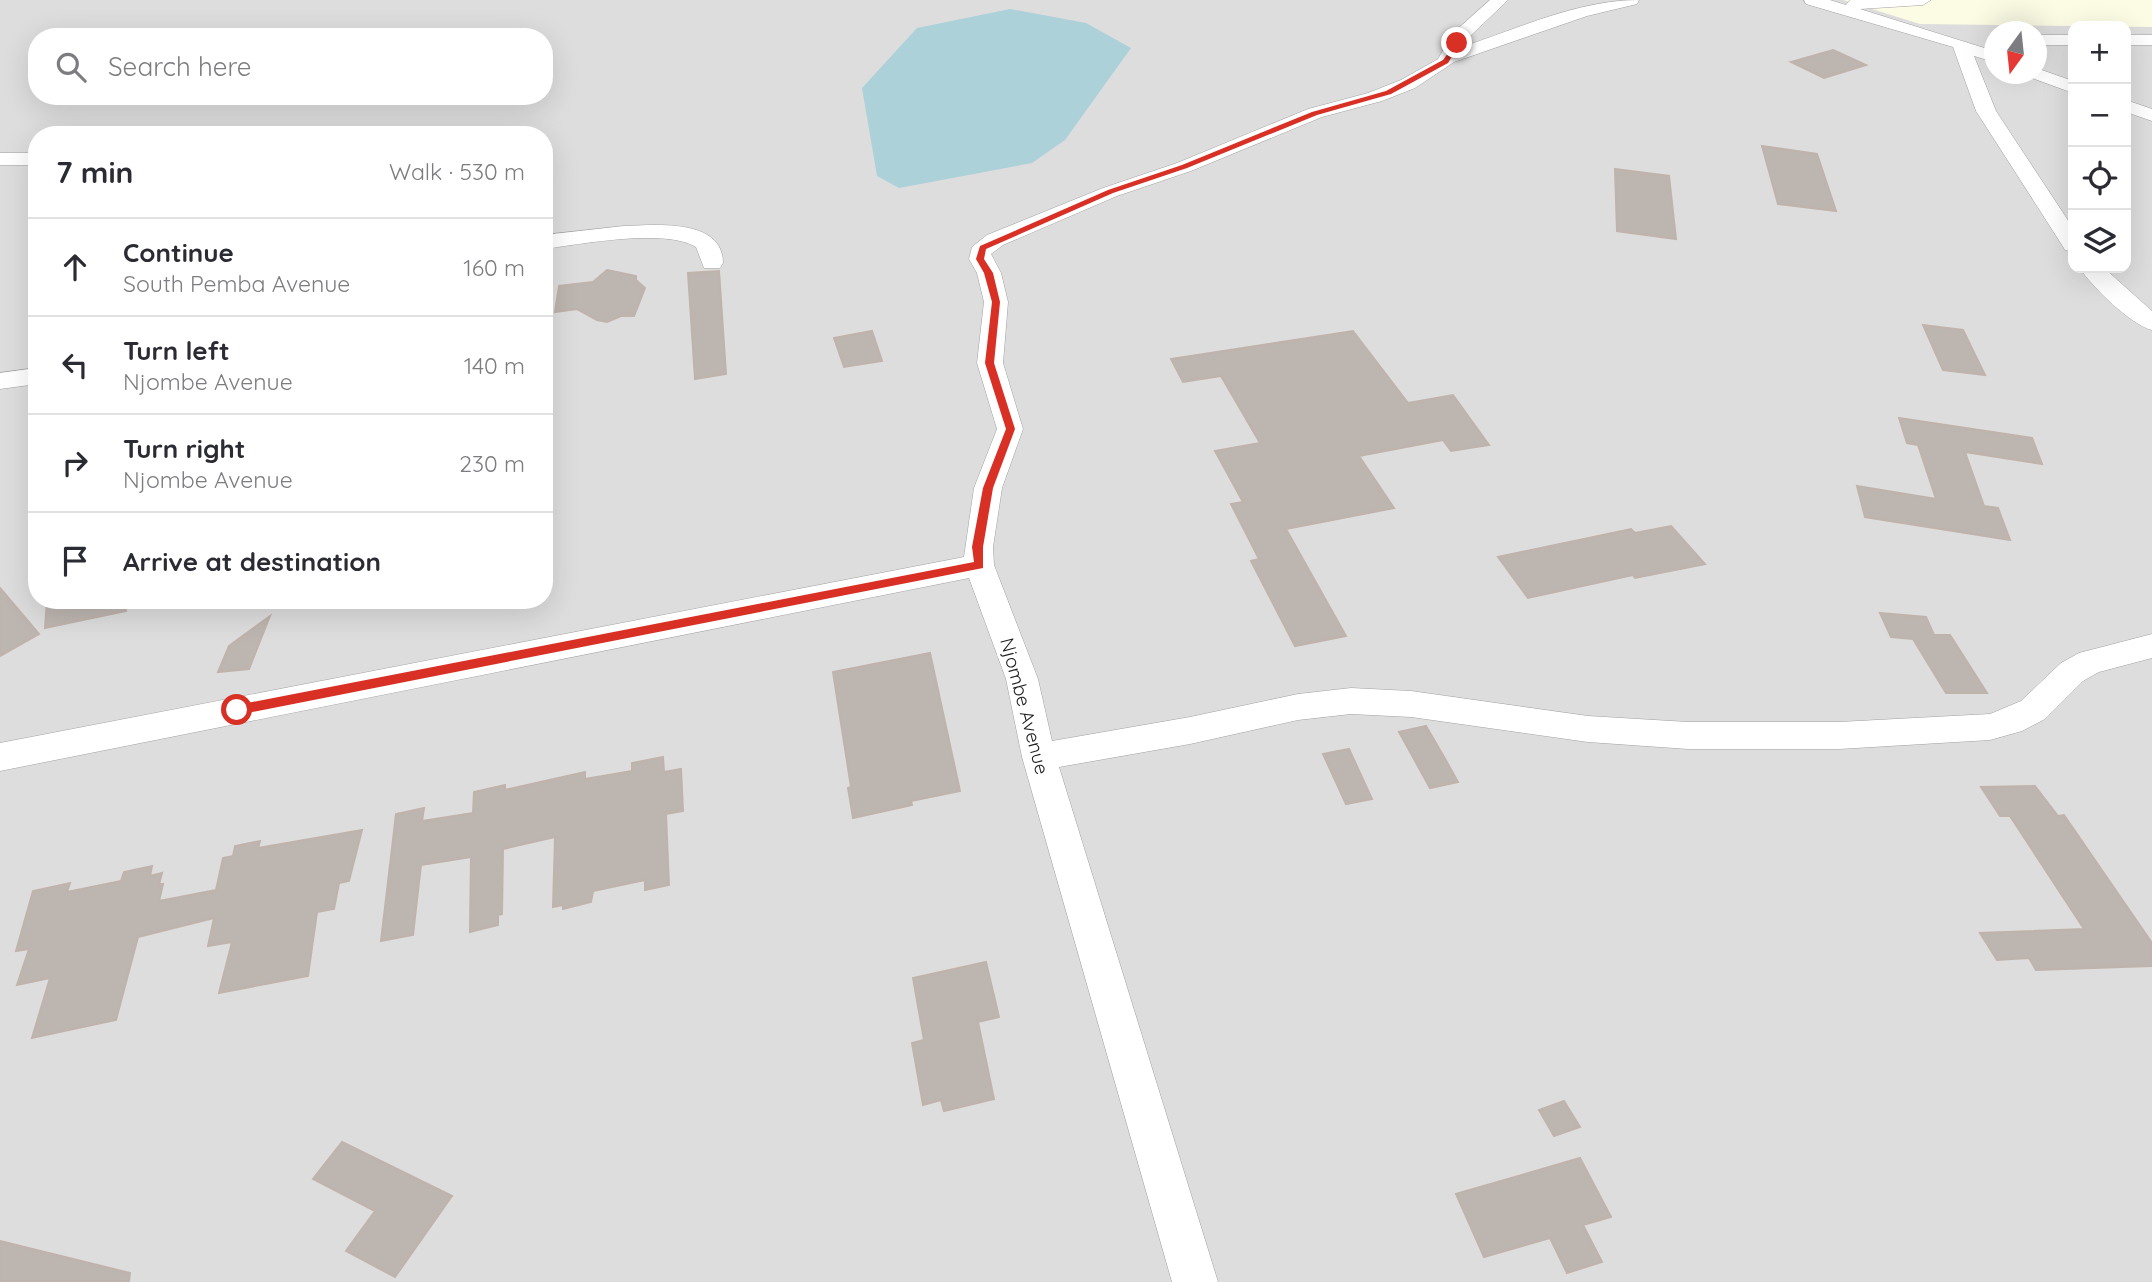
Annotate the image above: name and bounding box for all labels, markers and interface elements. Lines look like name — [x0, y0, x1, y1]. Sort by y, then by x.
north arrow — [1984, 21, 2047, 84]
map controls — [2068, 21, 2131, 273]
button: + — [2068, 21, 2131, 84]
route end — [1441, 27, 1472, 58]
search box — [28, 28, 553, 105]
icon: search — [52, 48, 90, 86]
text: Search here — [108, 50, 252, 83]
button: − — [2068, 84, 2131, 147]
button: locate — [2068, 147, 2131, 210]
text: 7 min — [56, 153, 134, 191]
text: Walk · 530 m — [389, 157, 525, 186]
button: layers — [2068, 210, 2131, 273]
text: Continue — [123, 236, 234, 269]
icon: ahead — [56, 248, 94, 286]
text: 160 m — [463, 253, 525, 282]
text: South Pemba Avenue — [123, 269, 350, 298]
text: Turn left — [123, 334, 230, 367]
icon: left — [56, 346, 94, 384]
text: 140 m — [464, 351, 525, 380]
text: Njombe Avenue — [123, 367, 293, 396]
text: Turn right — [123, 432, 245, 465]
icon: right — [56, 444, 94, 482]
text: 230 m — [459, 449, 525, 478]
text: Njombe Avenue — [123, 465, 293, 494]
icon: arrive — [56, 542, 94, 580]
text: Arrive at destination — [123, 545, 381, 578]
street label: Njombe Avenue — [995, 635, 1055, 777]
route start — [221, 694, 252, 725]

